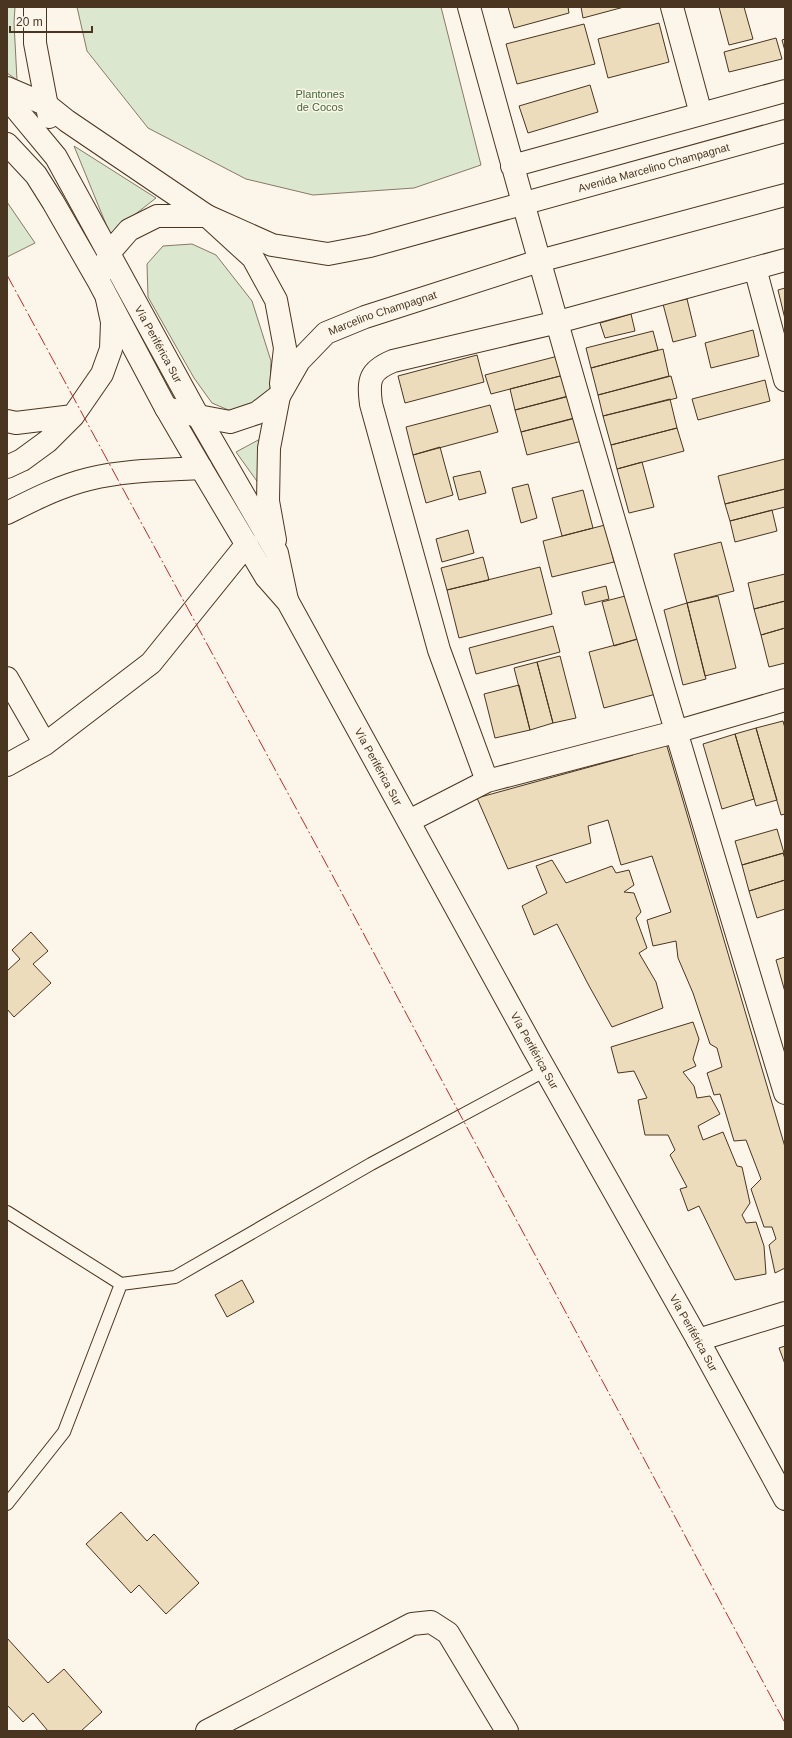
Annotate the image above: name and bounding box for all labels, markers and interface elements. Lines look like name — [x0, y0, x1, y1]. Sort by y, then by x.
scale bar — [10, 8, 92, 34]
text: 20 m — [16, 15, 43, 29]
park label: Plantones de Cocos — [296, 88, 345, 113]
street label: Avenida Marcelino Champagnat — [577, 141, 731, 194]
street label: Marcelino Champagnat — [327, 288, 438, 337]
street label: Vía Periférica Sur — [133, 303, 185, 385]
street label: Vía Periférica Sur — [352, 726, 405, 808]
street label: Vía Periférica Sur — [508, 1010, 561, 1092]
street label: Vía Periférica Sur — [667, 1292, 720, 1374]

